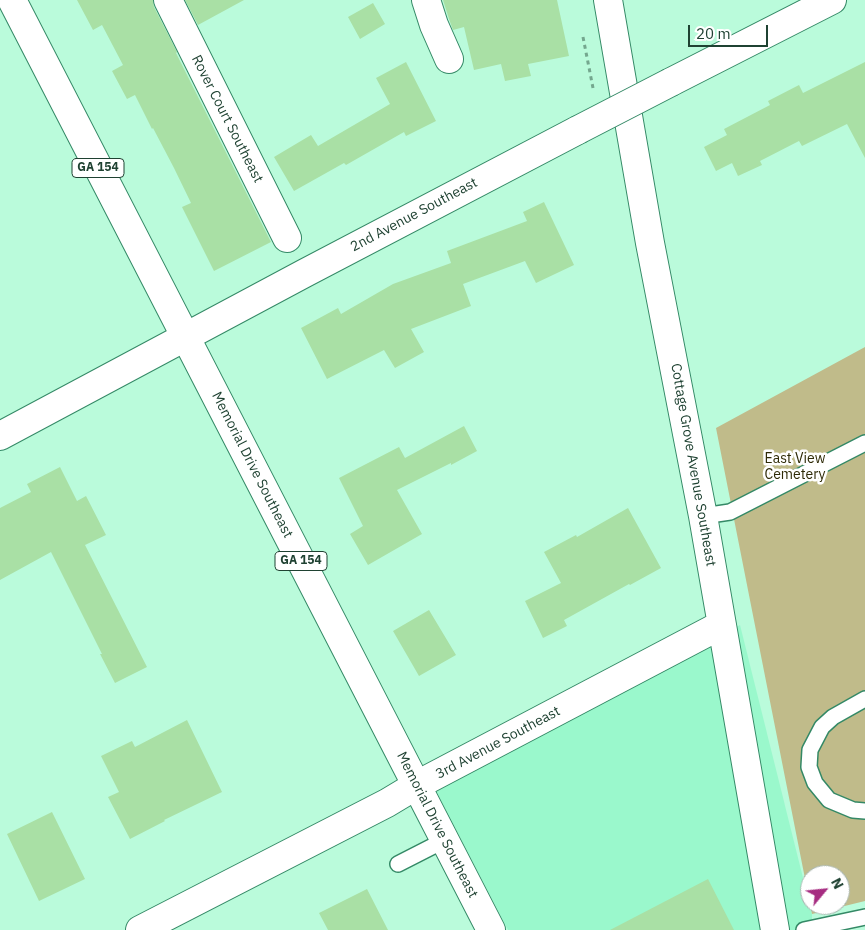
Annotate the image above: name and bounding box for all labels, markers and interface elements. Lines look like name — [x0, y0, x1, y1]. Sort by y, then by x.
scale bar — [690, 15, 770, 47]
text: 20 m — [696, 24, 731, 43]
street label: Rover Court Southeast — [188, 52, 266, 186]
road number: GA 154 — [72, 158, 124, 178]
street label: 2nd Avenue Southeast — [348, 174, 480, 256]
street label: Cottage Grove Avenue Southeast — [667, 362, 719, 568]
street label: Memorial Drive Southeast — [208, 389, 296, 541]
park label: East View Cemetery — [764, 451, 826, 484]
road number: GA 154 — [275, 552, 327, 570]
street label: 3rd Avenue Southeast — [433, 703, 563, 783]
street label: Memorial Drive Southeast — [393, 749, 481, 901]
north arrow — [800, 865, 850, 915]
text: N — [827, 875, 848, 892]

